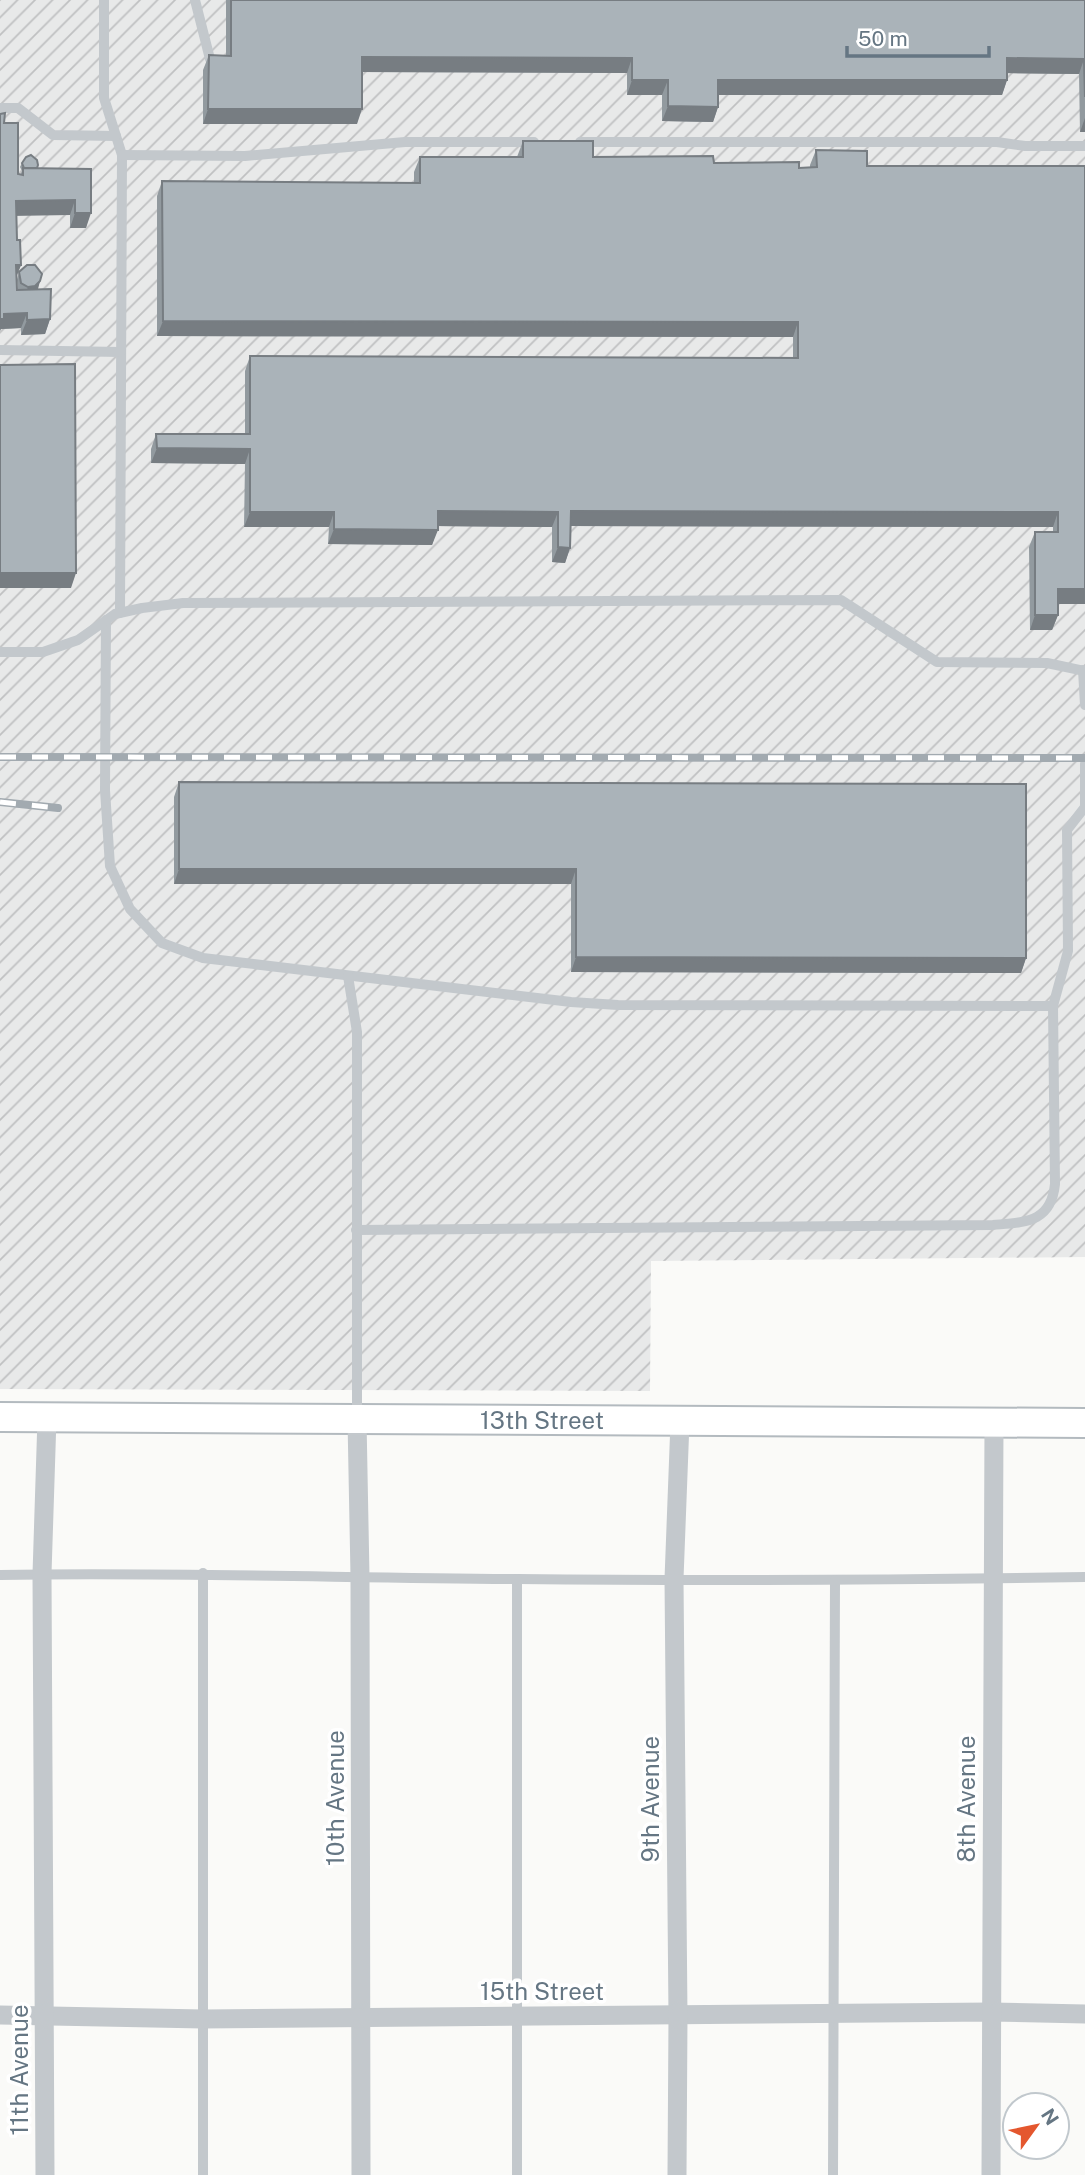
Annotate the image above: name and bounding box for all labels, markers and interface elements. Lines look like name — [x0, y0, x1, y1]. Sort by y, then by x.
scale bar — [847, 14, 989, 58]
text: 50 m — [858, 26, 908, 51]
street label: 13th Street — [480, 1406, 604, 1434]
street label: 10th Avenue — [321, 1730, 349, 1866]
street label: 9th Avenue — [636, 1736, 664, 1862]
street label: 8th Avenue — [952, 1736, 980, 1862]
street label: 15th Street — [480, 1977, 604, 2005]
street label: 11th Avenue — [5, 2005, 33, 2135]
north arrow — [1001, 2091, 1071, 2161]
text: N — [1037, 2105, 1064, 2129]

